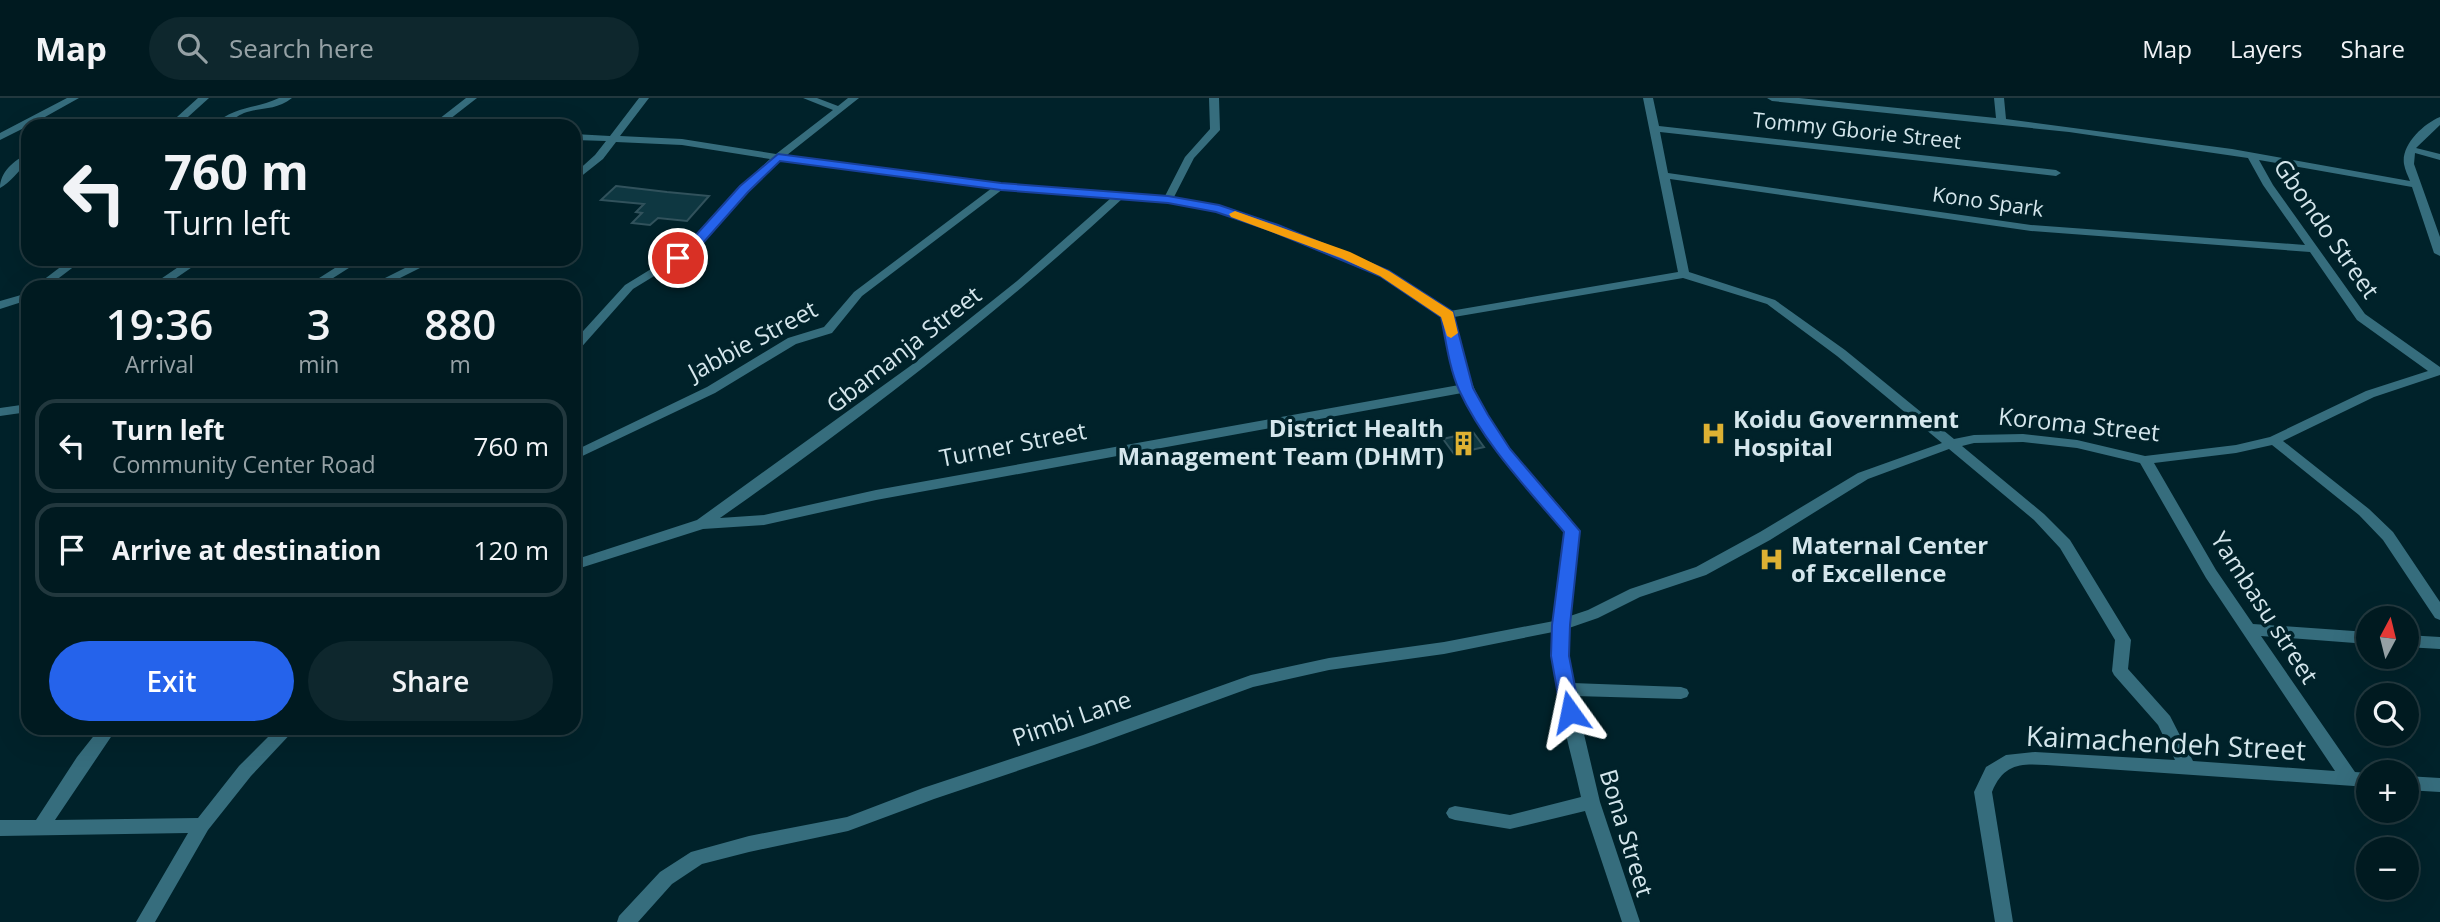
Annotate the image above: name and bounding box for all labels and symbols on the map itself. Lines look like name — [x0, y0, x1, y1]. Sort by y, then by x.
street label: Tommy Gborie Street — [1751, 105, 1963, 155]
street label: Gbondo Street — [2267, 152, 2388, 305]
street label: Kono Spark — [1931, 179, 2046, 223]
pin — [648, 228, 708, 288]
street label: Gbamanja Street — [819, 278, 987, 420]
street label: Jabbie Street — [680, 292, 823, 389]
street label: Koroma Street — [1997, 399, 2162, 448]
place label: Koidu Government Hospital — [1733, 402, 1959, 463]
place label: District Health Management Team (DHMT) — [1117, 411, 1444, 472]
street label: Turner Street — [936, 413, 1089, 474]
hospital icon: Koidu Government Hospital — [1699, 420, 1727, 448]
building icon: District Health Management Team (DHMT) — [1450, 429, 1478, 457]
street label: Yambasu street — [2204, 525, 2327, 689]
place label: Maternal Center of Excellence — [1791, 528, 1988, 589]
hospital icon: Maternal Center of Excellence — [1757, 546, 1785, 574]
north arrow — [2356, 606, 2418, 668]
position arrow — [1533, 675, 1607, 749]
street label: Pimbi Lane — [1008, 682, 1135, 753]
street label: Kaimachendeh Street — [2025, 716, 2307, 768]
street label: Bona Street — [1592, 765, 1662, 900]

